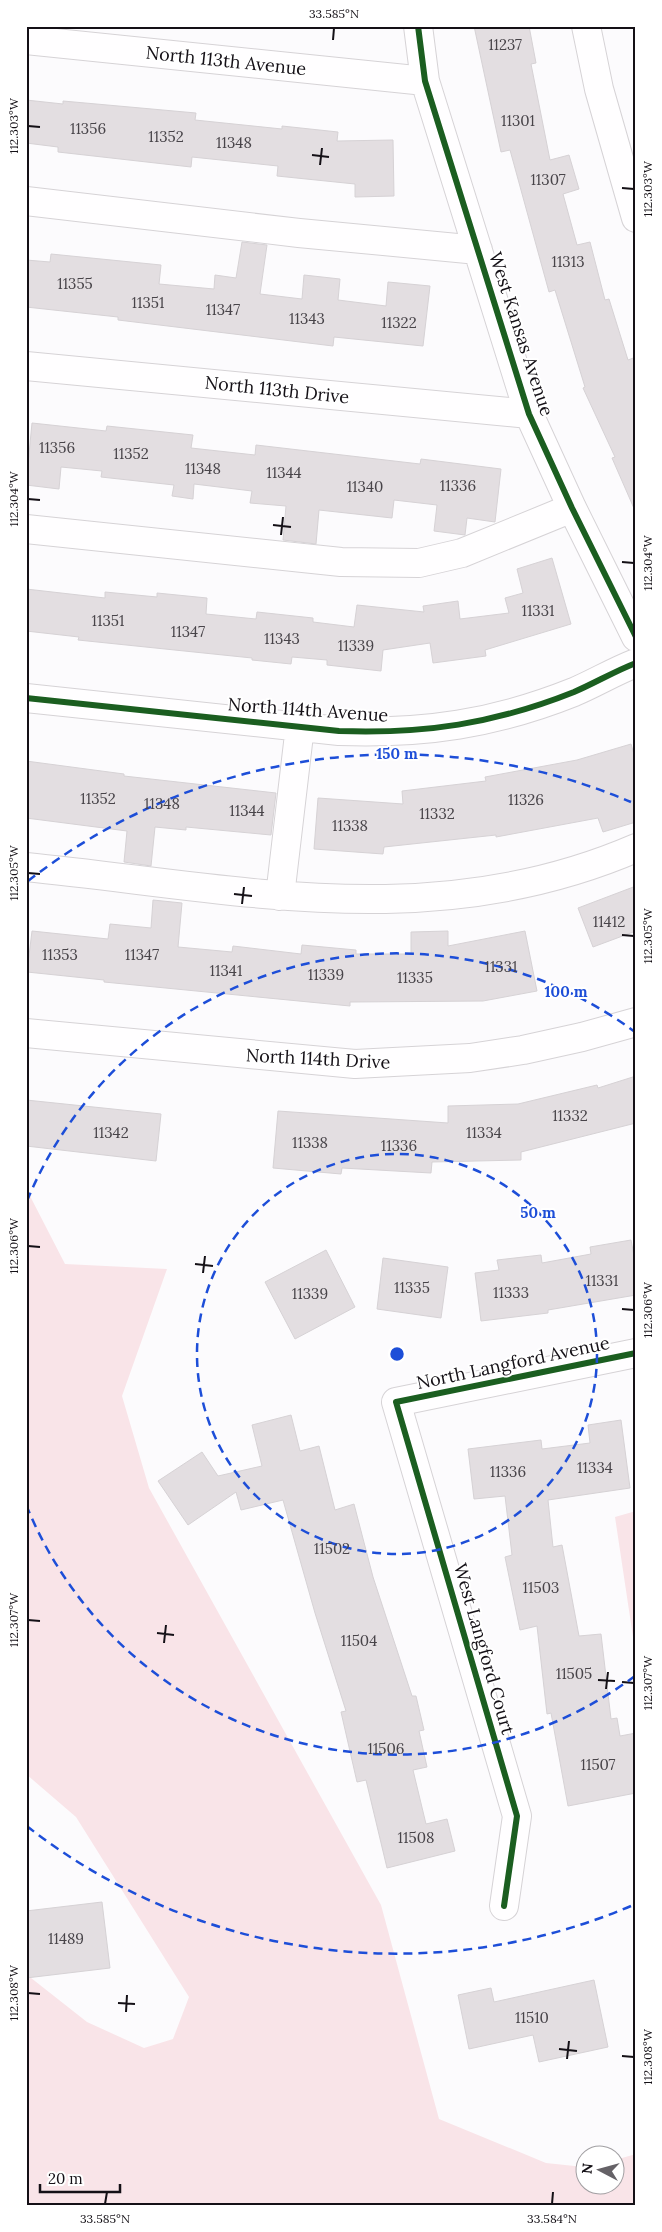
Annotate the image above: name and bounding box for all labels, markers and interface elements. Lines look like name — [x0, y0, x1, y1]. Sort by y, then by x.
text: 33.585°N — [309, 6, 359, 21]
house number: 11237 — [488, 35, 522, 54]
street label: North 113th Avenue — [145, 41, 308, 80]
text: 112.303°W — [6, 97, 21, 154]
house number: 11301 — [501, 111, 535, 130]
house number: 11356 — [70, 119, 106, 138]
house number: 11352 — [148, 127, 184, 146]
house number: 11348 — [216, 133, 252, 152]
text: 112.303°W — [640, 160, 655, 217]
house number: 11307 — [530, 170, 566, 189]
street label: West Kansas Avenue — [484, 249, 559, 419]
house number: 11313 — [551, 252, 585, 271]
house number: 11355 — [57, 274, 93, 293]
house number: 11351 — [132, 293, 164, 312]
house number: 11347 — [206, 300, 240, 319]
house number: 11343 — [289, 309, 325, 328]
house number: 11322 — [381, 313, 417, 332]
street label: North 113th Drive — [204, 370, 351, 409]
house number: 11356 — [39, 438, 75, 457]
house number: 11352 — [113, 444, 149, 463]
house number: 11348 — [185, 459, 221, 478]
house number: 11344 — [266, 463, 302, 482]
text: 112.304°W — [6, 470, 21, 527]
house number: 11336 — [440, 476, 476, 495]
house number: 11340 — [347, 477, 383, 496]
text: 112.304°W — [640, 534, 655, 591]
house number: 11331 — [521, 601, 555, 620]
house number: 11351 — [92, 611, 124, 630]
house number: 11347 — [171, 622, 205, 641]
house number: 11343 — [264, 629, 300, 648]
house number: 11339 — [338, 636, 374, 655]
street label: North 114th Avenue — [227, 692, 389, 727]
text: 150 m — [376, 744, 418, 763]
house number: 11352 — [80, 789, 116, 808]
house number: 11326 — [508, 790, 544, 809]
house number: 11348 — [144, 794, 180, 813]
house number: 11344 — [229, 801, 265, 820]
house number: 11332 — [419, 804, 455, 823]
house number: 11338 — [332, 816, 368, 835]
text: 112.305°W — [6, 844, 21, 901]
text: 112.305°W — [640, 907, 655, 964]
house number: 11412 — [593, 912, 625, 931]
house number: 11353 — [42, 945, 78, 964]
house number: 11347 — [125, 945, 159, 964]
house number: 11331 — [484, 957, 518, 976]
house number: 11341 — [210, 961, 242, 980]
house number: 11339 — [308, 965, 344, 984]
house number: 11335 — [397, 968, 433, 987]
text: 100 m — [545, 982, 588, 1001]
street label: North 114th Drive — [245, 1043, 391, 1074]
house number: 11332 — [552, 1106, 588, 1125]
house number: 11342 — [93, 1123, 129, 1142]
house number: 11334 — [466, 1123, 502, 1142]
house number: 11338 — [292, 1133, 328, 1152]
house number: 11336 — [381, 1136, 417, 1155]
text: 50 m — [520, 1203, 556, 1222]
text: 112.306°W — [6, 1217, 21, 1274]
house number: 11331 — [585, 1271, 619, 1290]
house number: 11335 — [394, 1278, 430, 1297]
text: 112.306°W — [640, 1281, 655, 1338]
house number: 11333 — [493, 1283, 529, 1302]
house number: 11339 — [292, 1284, 328, 1303]
street label: North Langford Avenue — [414, 1331, 612, 1394]
centre of rings — [388, 1345, 406, 1363]
house number: 11334 — [577, 1458, 613, 1477]
house number: 11336 — [490, 1462, 526, 1481]
house number: 11502 — [314, 1539, 350, 1558]
street label: West Langford Court — [449, 1561, 520, 1737]
house number: 11503 — [523, 1578, 559, 1597]
text: 112.307°W — [6, 1592, 21, 1647]
house number: 11504 — [341, 1631, 377, 1650]
text: 112.307°W — [640, 1655, 655, 1710]
house number: 11505 — [556, 1664, 592, 1683]
house number: 11506 — [367, 1739, 405, 1758]
house number: 11507 — [581, 1755, 616, 1774]
house number: 11508 — [398, 1828, 434, 1847]
house number: 11489 — [48, 1929, 84, 1948]
text: 112.308°W — [6, 1964, 21, 2021]
house number: 11510 — [515, 2008, 549, 2027]
text: 112.308°W — [640, 2028, 655, 2085]
north arrow — [574, 2144, 624, 2194]
scale bar — [40, 2162, 120, 2194]
text: N — [578, 2162, 597, 2175]
text: 20 m — [48, 2169, 83, 2188]
text: 33.585°N — [80, 2211, 130, 2226]
text: 33.584°N — [527, 2211, 577, 2226]

